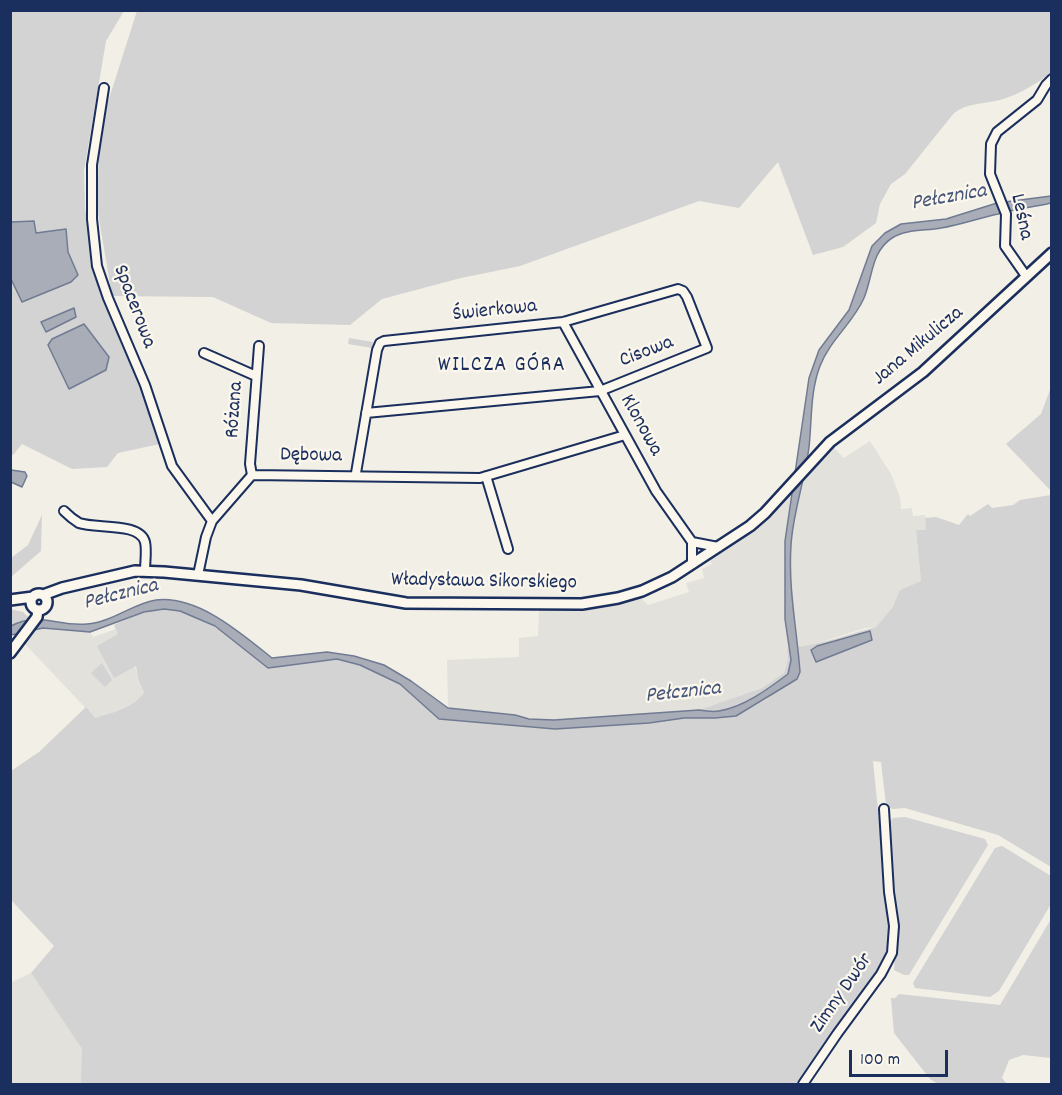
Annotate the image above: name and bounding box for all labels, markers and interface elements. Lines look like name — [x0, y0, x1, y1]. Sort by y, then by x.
water label: Pełcznica — [909, 179, 989, 219]
street label: Leśna — [1003, 192, 1037, 242]
street label: Spacerowa — [106, 262, 160, 352]
street label: Świerkowa — [452, 295, 538, 329]
street label: Jana Mikulicza — [868, 302, 970, 392]
street label: Cisowa — [616, 331, 678, 375]
district label: WILCZA GÓRA — [438, 354, 566, 380]
street label: Różana — [221, 381, 251, 439]
street label: Klonowa — [613, 391, 667, 461]
street label: Dębowa — [280, 444, 342, 470]
street label: Władysława Sikorskiego — [391, 569, 577, 597]
water label: Pełcznica — [81, 574, 161, 618]
water label: Pełcznica — [644, 677, 722, 711]
street label: Zimny Dwór — [806, 949, 880, 1039]
scale bar — [852, 1038, 951, 1076]
text: 100 m — [860, 1048, 900, 1073]

